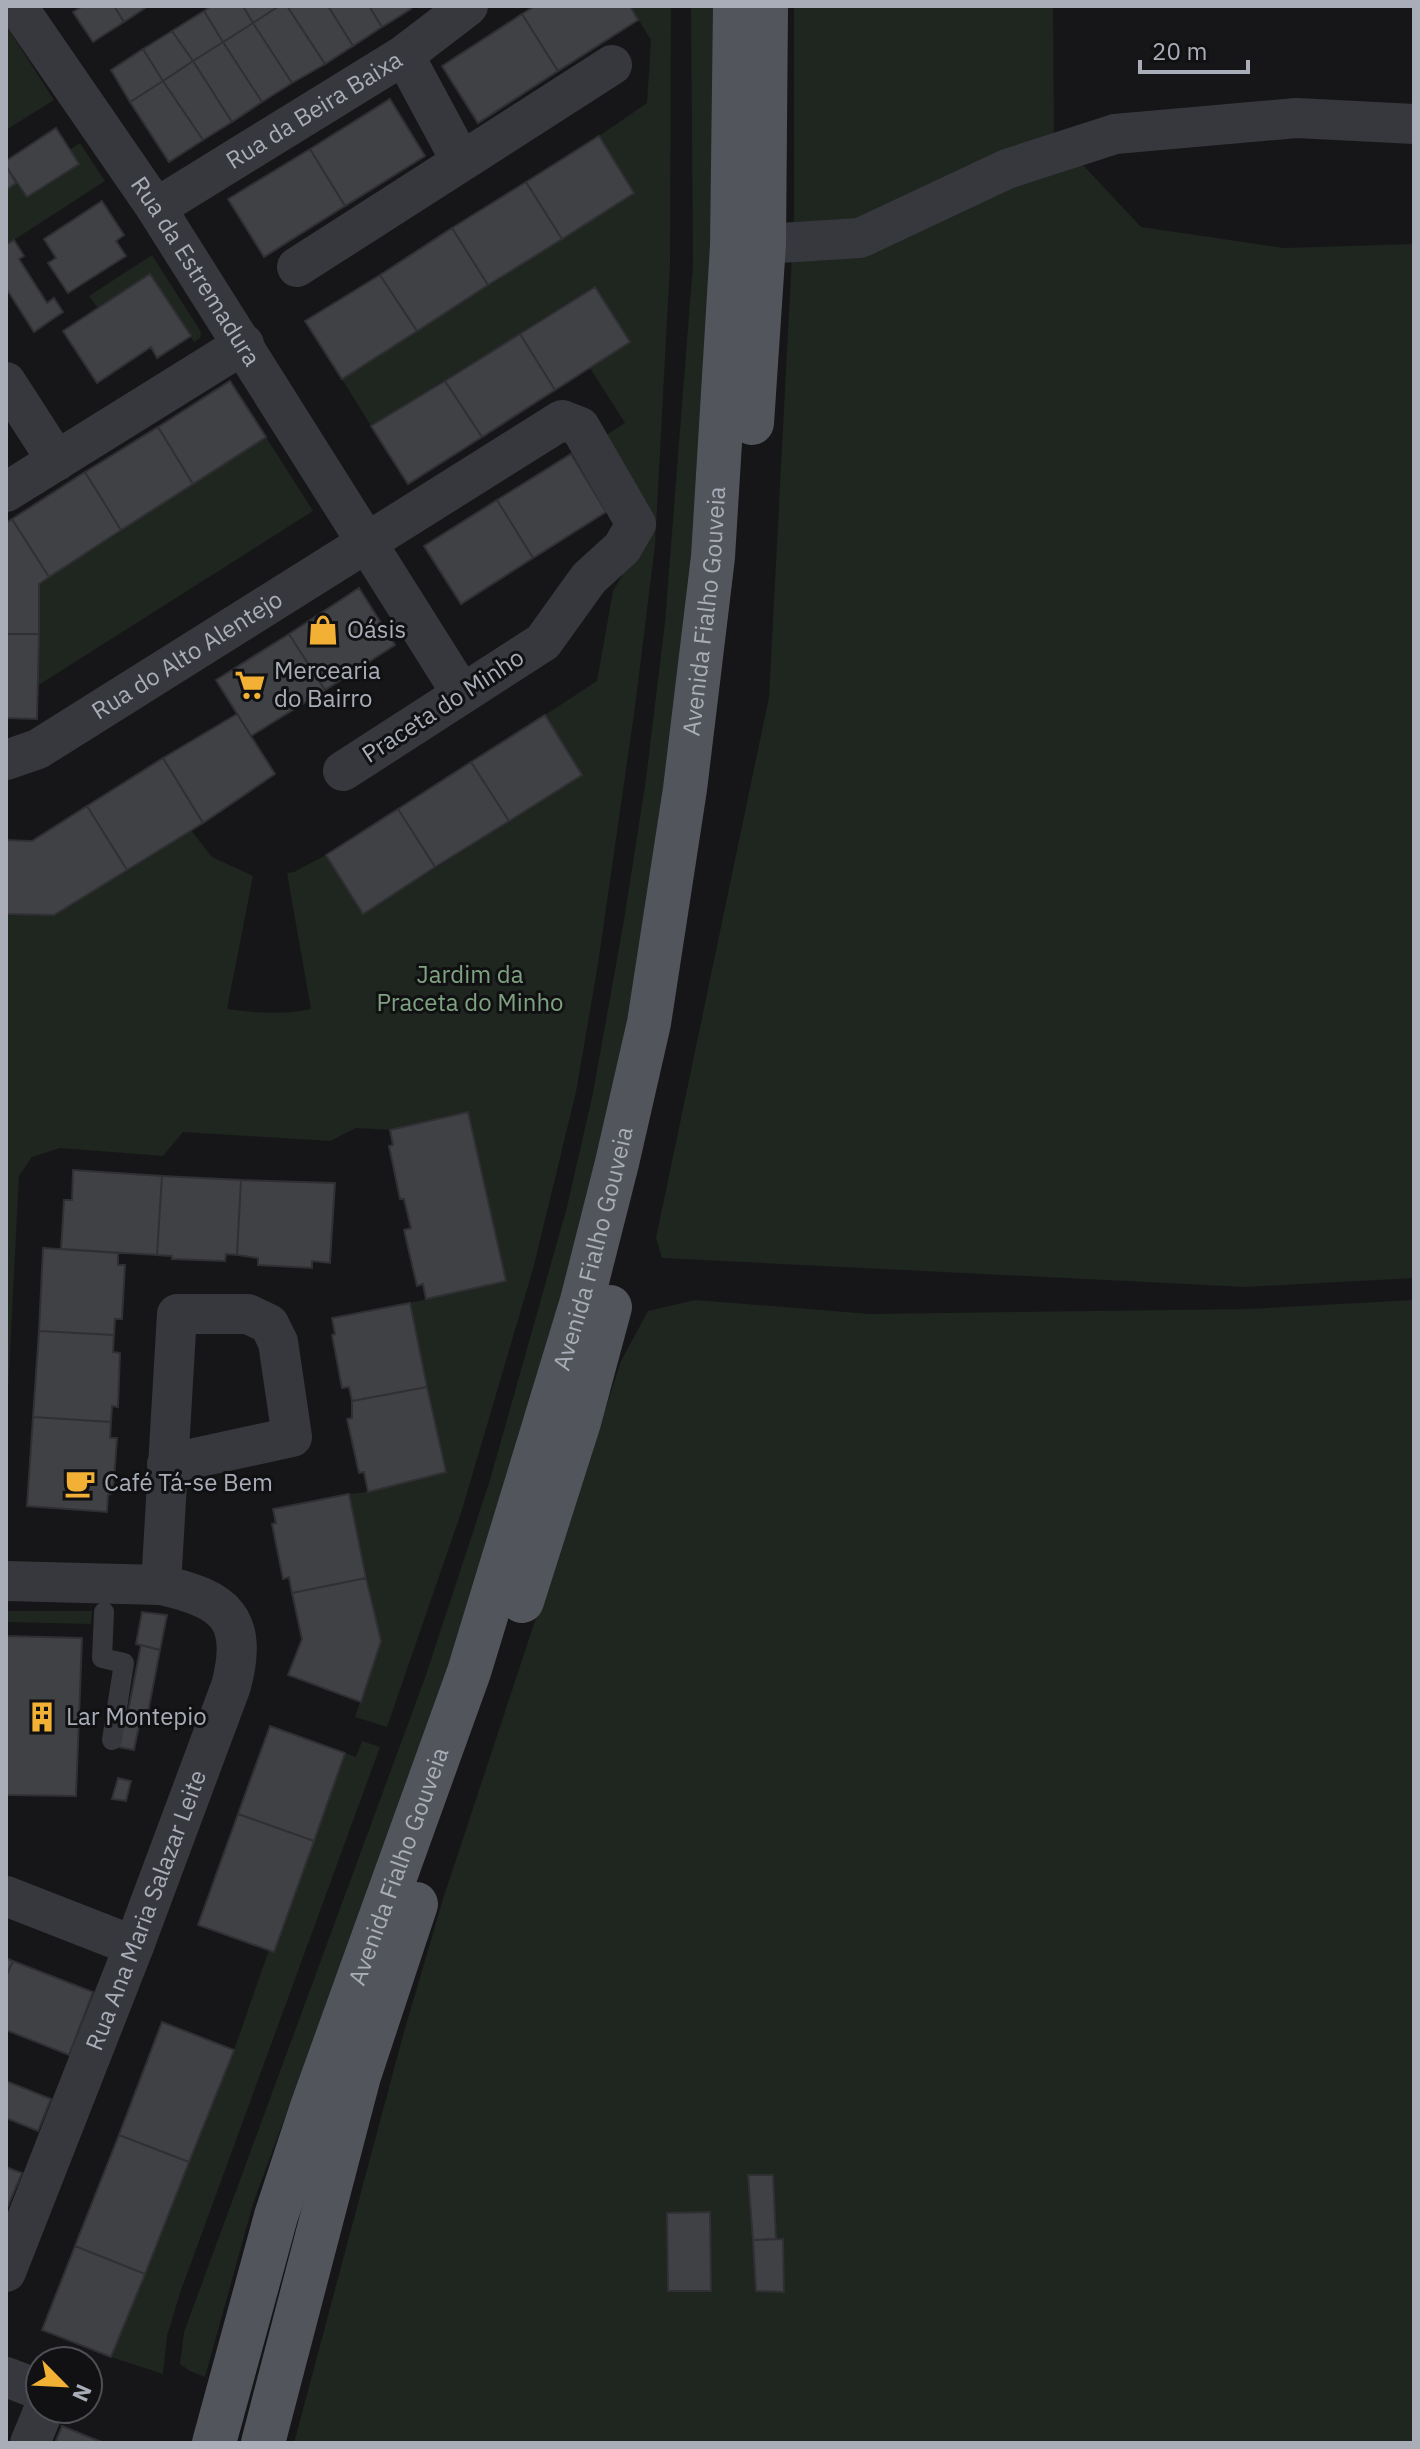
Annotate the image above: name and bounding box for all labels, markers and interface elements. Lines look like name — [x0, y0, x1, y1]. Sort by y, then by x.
scale bar — [1140, 24, 1248, 74]
text: 20 m — [1152, 35, 1207, 67]
street label: Rua da Beira Baixa — [220, 43, 408, 176]
street label: Rua da Estremadura — [124, 170, 269, 372]
street label: Avenida Fialho Gouveia — [675, 485, 732, 738]
street label: Rua do Alto Alentejo — [85, 583, 288, 726]
shop icon: Oásis — [306, 613, 340, 647]
place label: Oásis — [347, 613, 406, 645]
street label: Praceta do Minho — [355, 641, 530, 770]
place label: Mercearia do Bairro — [274, 654, 381, 714]
supermarket icon: Mercearia do Bairro — [233, 668, 267, 702]
park label: Jardim da Praceta do Minho — [376, 958, 564, 1018]
street label: Avenida Fialho Gouveia — [545, 1123, 640, 1374]
cafe icon: Café Tá-se Bem — [63, 1466, 97, 1500]
place label: Café Tá-se Bem — [104, 1466, 273, 1498]
building icon: Lar Montepio — [25, 1700, 59, 1734]
place label: Lar Montepio — [66, 1700, 207, 1732]
street label: Avenida Fialho Gouveia — [340, 1742, 456, 1989]
street label: Rua Ana Maria Salazar Leite — [78, 1765, 213, 2055]
north arrow — [24, 2345, 104, 2425]
text: N — [66, 2380, 99, 2407]

